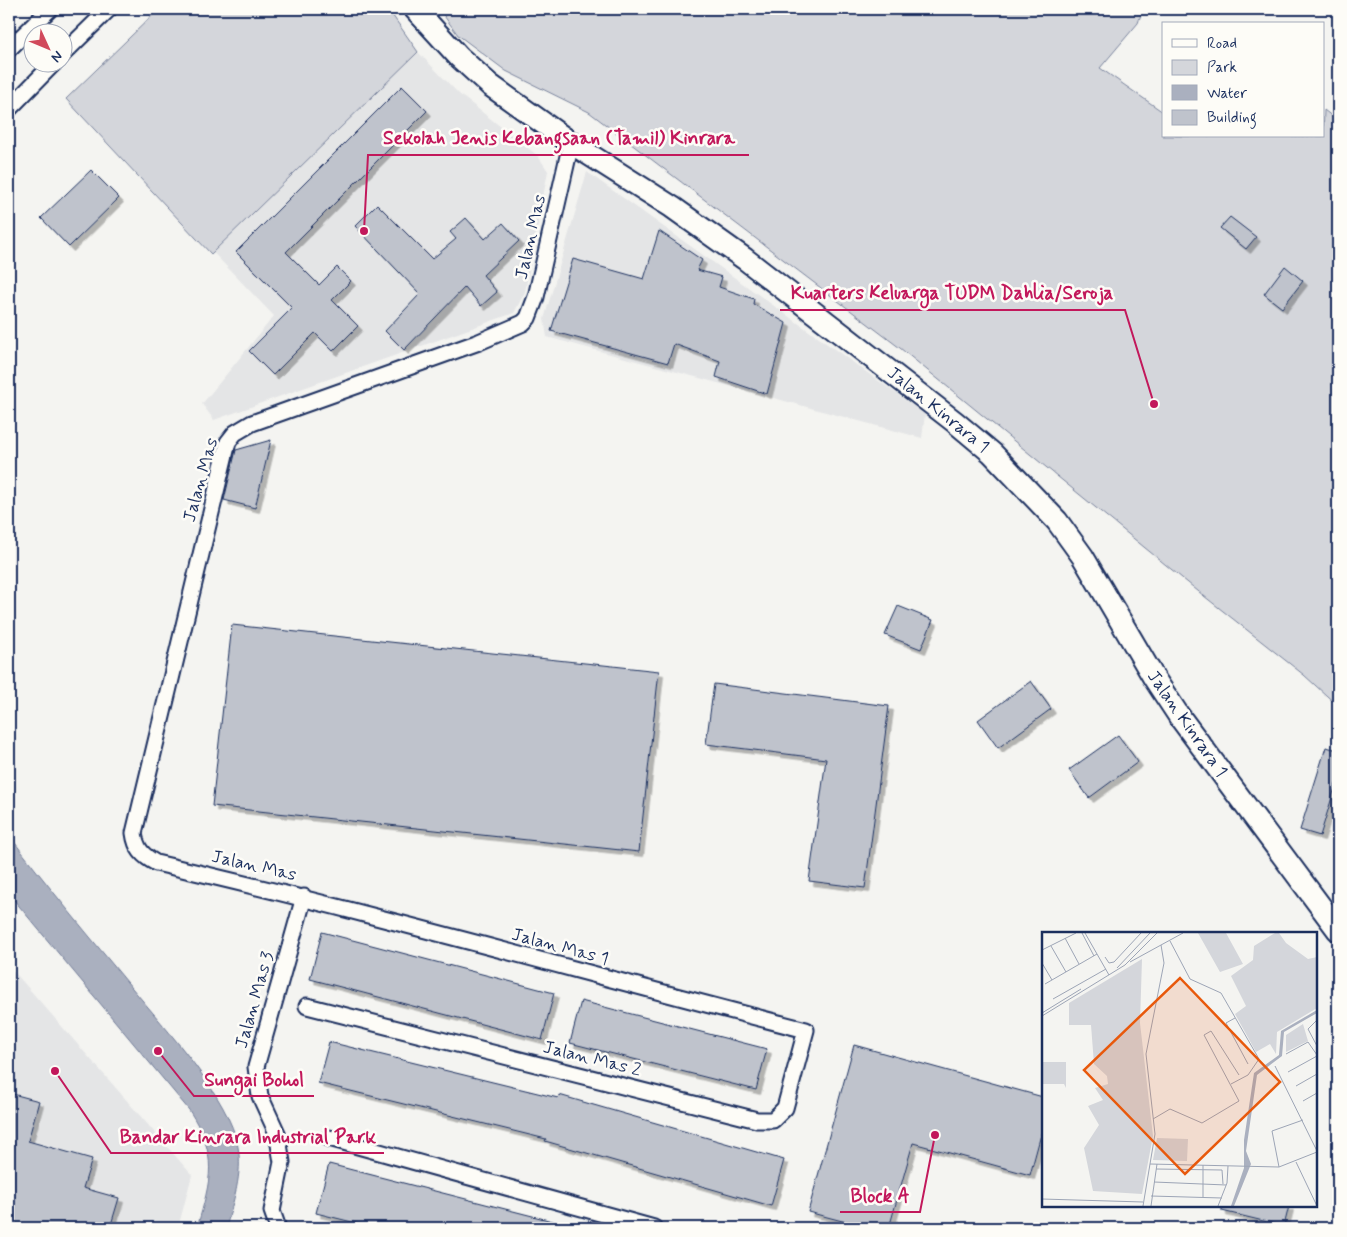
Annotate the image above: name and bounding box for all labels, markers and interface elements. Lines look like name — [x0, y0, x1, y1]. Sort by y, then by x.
north arrow — [22, 22, 72, 72]
legend — [1162, 22, 1324, 138]
text: Road — [1207, 34, 1237, 54]
text: N — [47, 47, 66, 66]
text: Park — [1207, 58, 1237, 78]
text: Water — [1207, 84, 1247, 104]
text: Building — [1207, 108, 1257, 129]
callout: Sekolah Jenis Kebangsaan (Tamil) Kinrara — [368, 121, 749, 155]
text: Sekolah Jenis Kebangsaan (Tamil) Kinrara — [383, 126, 736, 154]
street label: Jalan Mas — [510, 192, 552, 282]
callout: Kuarters Keluarga TUDM Dahlia/Seroja — [780, 276, 1125, 310]
text: Kuarters Keluarga TUDM Dahlia/Seroja — [791, 281, 1113, 309]
street label: Jalan Kinrara 1 — [882, 361, 994, 459]
street label: Jalan Mas — [178, 435, 224, 525]
street label: Jalan Kinrara 1 — [1141, 666, 1233, 782]
street label: Jalan Mas — [209, 845, 299, 887]
street label: Jalan Mas 1 — [509, 923, 611, 971]
inset map — [1042, 932, 1317, 1207]
street label: Jalan Mas 3 — [230, 949, 280, 1051]
street label: Jalan Mas 2 — [541, 1035, 644, 1083]
callout: Sungai Bohol — [194, 1062, 314, 1096]
text: Sungai Bohol — [204, 1068, 304, 1096]
callout: Bandar Kinrara Industrial Park — [111, 1119, 384, 1153]
text: Bandar Kinrara Industrial Park — [120, 1125, 376, 1150]
callout: Block A — [840, 1178, 920, 1212]
text: Block A — [851, 1184, 910, 1209]

